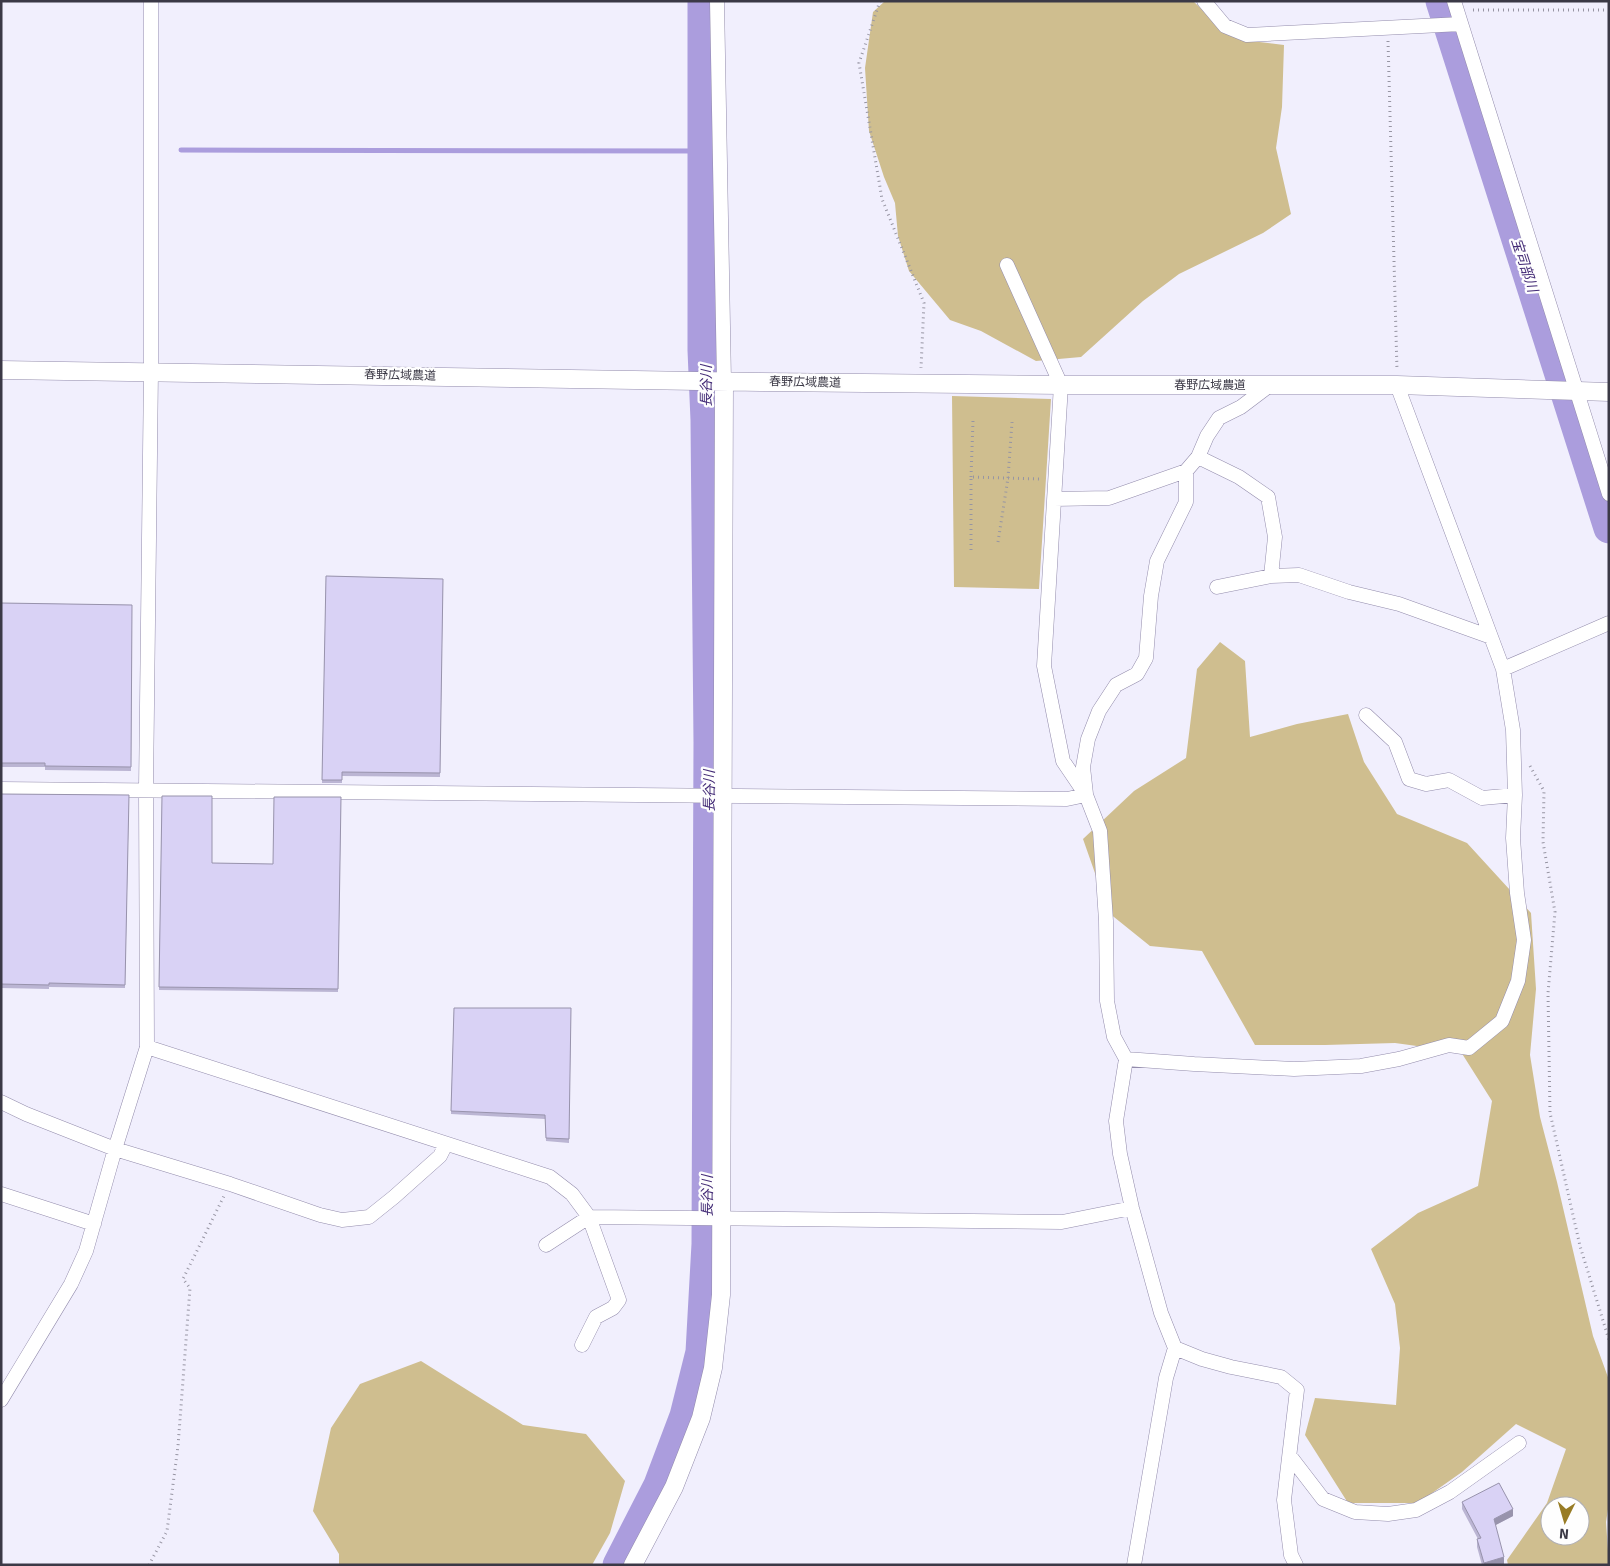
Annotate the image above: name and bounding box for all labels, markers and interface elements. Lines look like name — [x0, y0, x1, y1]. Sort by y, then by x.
water label: 宝司部川 — [1508, 236, 1542, 296]
water label: 長谷川 — [698, 363, 715, 407]
street label: 春野広域農道 — [364, 367, 436, 384]
street label: 春野広域農道 — [769, 374, 841, 391]
street label: 春野広域農道 — [1174, 378, 1246, 393]
water label: 長谷川 — [701, 768, 718, 812]
water label: 長谷川 — [699, 1173, 716, 1217]
north arrow — [1540, 1496, 1590, 1546]
text: N — [1558, 1525, 1570, 1542]

